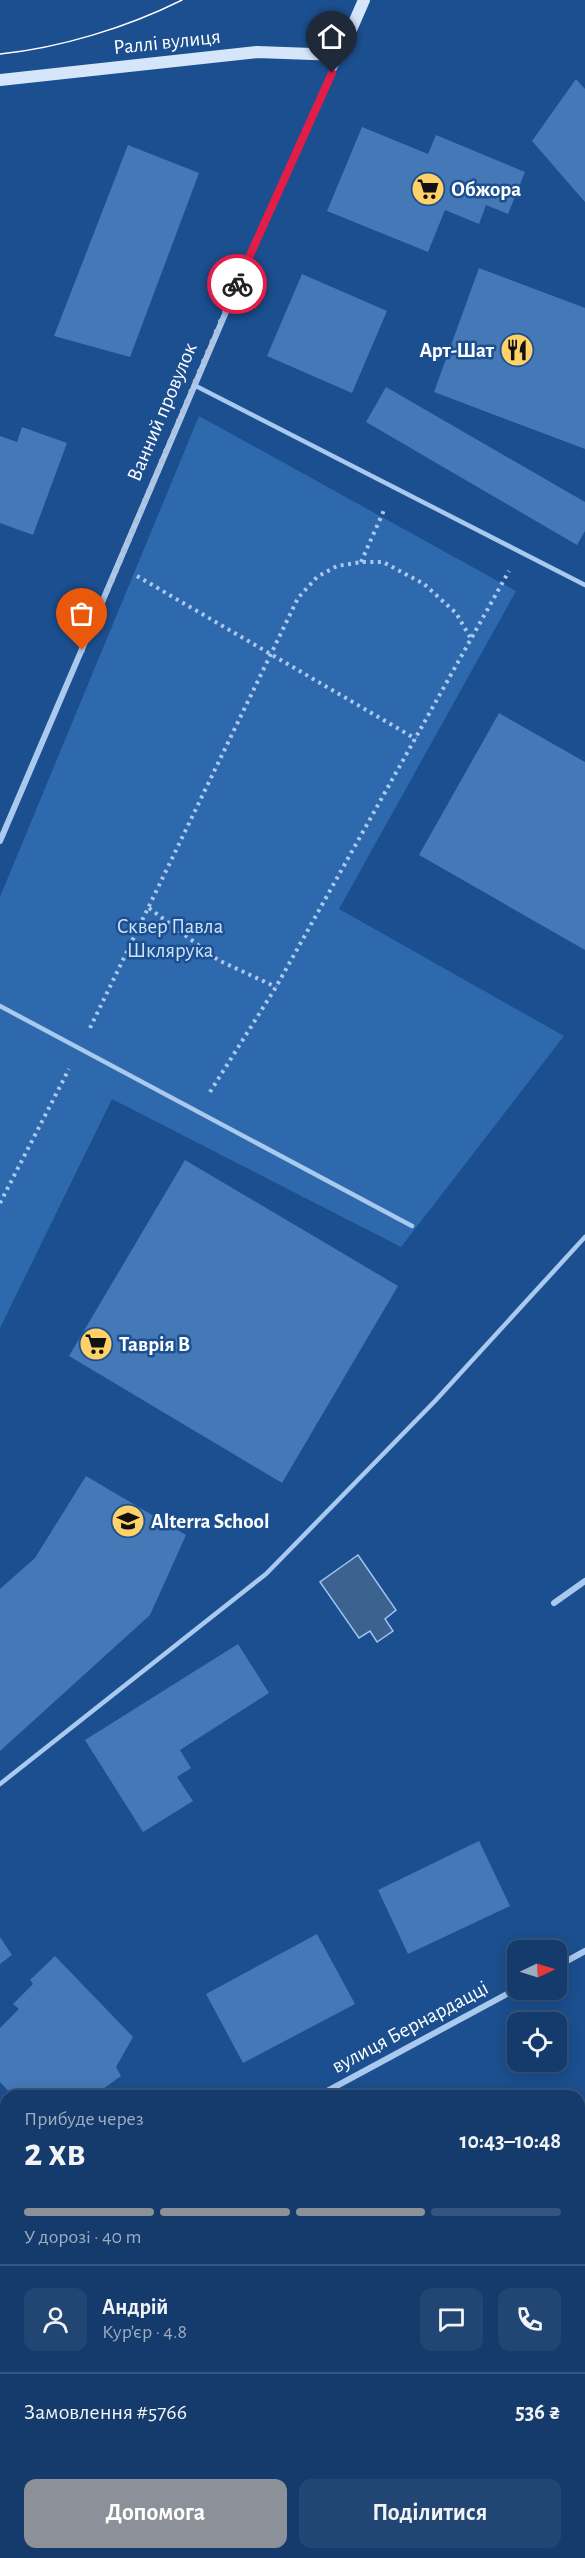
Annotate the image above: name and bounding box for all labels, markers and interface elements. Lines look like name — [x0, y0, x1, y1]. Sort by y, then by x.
pin — [306, 11, 357, 73]
icon: home — [315, 20, 348, 53]
street label: Раллі вулиця — [112, 26, 222, 58]
supermarket icon: Обжора — [410, 171, 446, 207]
place label: Обжора — [451, 179, 521, 200]
courier — [207, 254, 267, 314]
icon: bike — [221, 268, 254, 301]
restaurant icon: Арт-Шат — [499, 332, 535, 368]
street label: Ванний провулок — [123, 339, 201, 484]
place label: Арт-Шат — [419, 340, 495, 361]
pin — [56, 588, 107, 650]
icon: bag — [65, 597, 98, 630]
park label: Сквер Павла Шклярука — [117, 916, 224, 961]
supermarket icon: Таврія В — [78, 1326, 114, 1362]
place label: Таврія В — [119, 1334, 190, 1355]
school or university icon: Alterra School — [110, 1503, 146, 1539]
place label: Alterra School — [151, 1511, 269, 1532]
north arrow — [507, 1940, 567, 2000]
map controls — [507, 1940, 567, 2072]
street label: вулиця Бернардацці — [328, 1977, 492, 2077]
button: locate — [507, 2012, 567, 2072]
text: Прибуде через — [24, 2109, 144, 2129]
text: 10:43–10:48 — [460, 2130, 561, 2152]
text: 2 хв — [24, 2134, 86, 2173]
text: У дорозі · 40 m — [24, 2227, 141, 2247]
button: person — [24, 2288, 87, 2351]
button: chat — [420, 2288, 483, 2351]
button: phone — [498, 2288, 561, 2351]
text: Андрій — [102, 2296, 168, 2318]
text: Кур’єр · 4.8 — [102, 2322, 187, 2342]
text: Замовлення #5766 — [24, 2401, 187, 2423]
text: 536 ₴ — [515, 2401, 561, 2423]
button: Допомога — [24, 2479, 287, 2548]
button: Поділитися — [299, 2479, 561, 2548]

